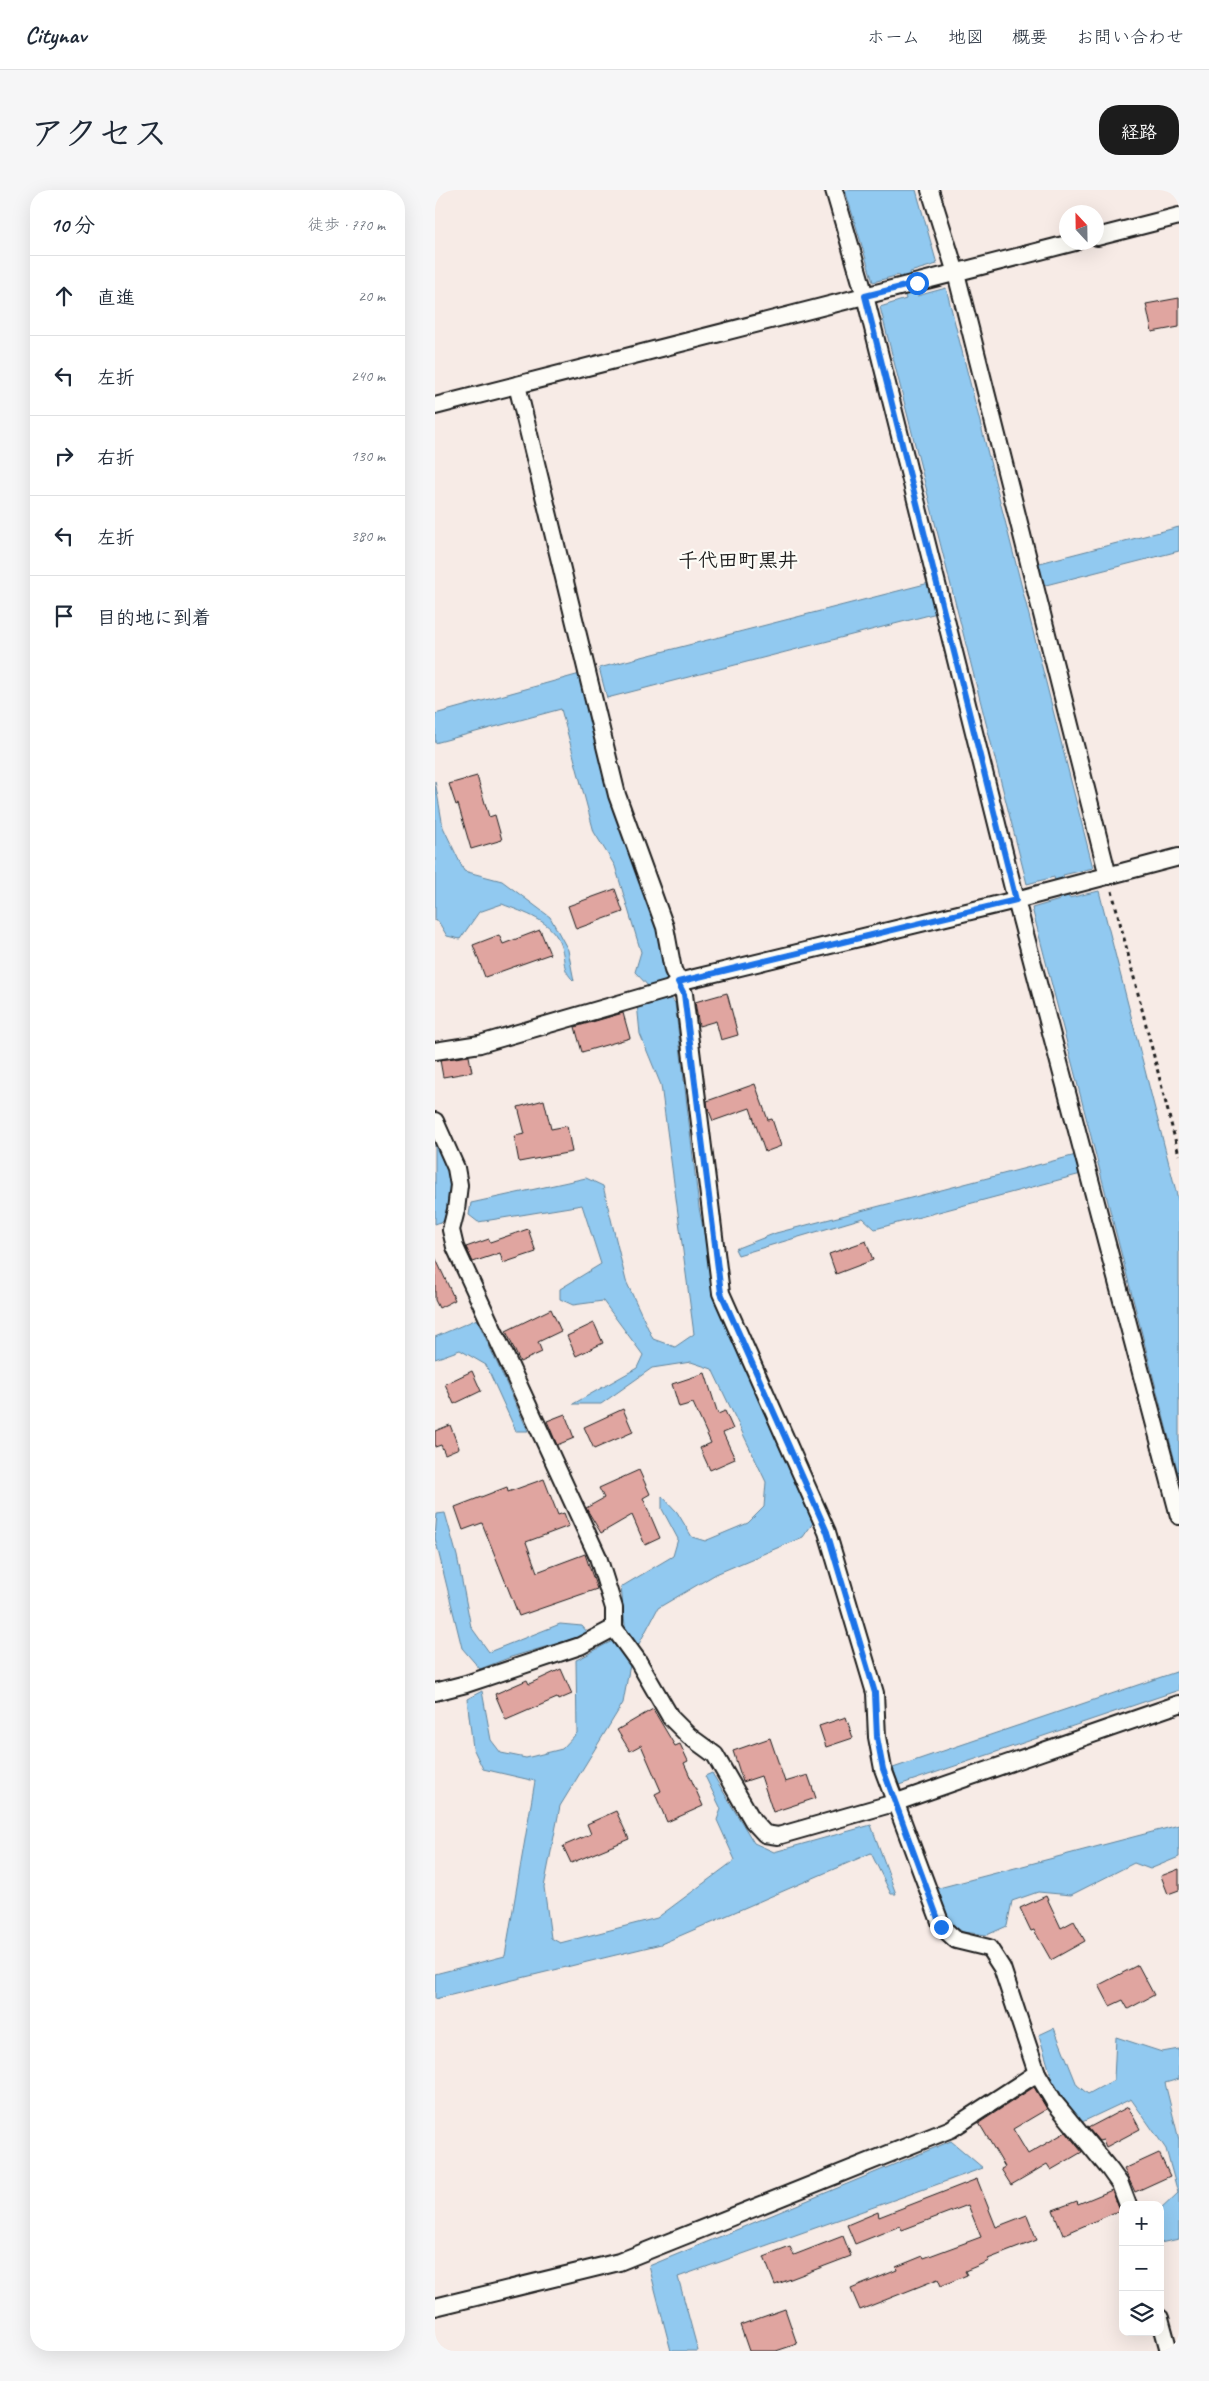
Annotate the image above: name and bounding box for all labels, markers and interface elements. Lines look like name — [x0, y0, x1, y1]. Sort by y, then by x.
text: Citynav — [25, 20, 86, 50]
text: ホーム — [867, 26, 920, 48]
text: 地図 — [948, 26, 984, 48]
text: 概要 — [1012, 26, 1048, 48]
text: お問い合わせ — [1076, 26, 1184, 48]
button: 経路 — [1099, 105, 1179, 155]
text: アクセス — [30, 111, 168, 156]
north arrow — [1059, 205, 1104, 250]
text: 10 分 — [50, 212, 95, 238]
text: 徒歩 · 770 m — [308, 215, 385, 235]
route start — [906, 272, 929, 295]
icon: ahead — [50, 282, 78, 310]
text: 直進 — [97, 286, 135, 310]
text: 20 m — [358, 286, 385, 306]
icon: left — [50, 362, 78, 390]
text: 左折 — [97, 366, 135, 390]
text: 240 m — [351, 366, 385, 386]
icon: right — [50, 442, 78, 470]
text: 右折 — [97, 446, 135, 470]
text: 130 m — [351, 446, 385, 466]
icon: left — [50, 522, 78, 550]
text: 左折 — [97, 526, 135, 550]
text: 380 m — [351, 526, 385, 546]
district label: 千代田町黒井 — [678, 548, 798, 573]
icon: arrive — [50, 602, 78, 630]
text: 目的地に到着 — [97, 606, 211, 630]
route end — [930, 1916, 953, 1939]
map controls — [1119, 2201, 1164, 2336]
button: + — [1119, 2201, 1164, 2246]
button: − — [1119, 2246, 1164, 2291]
button: layers — [1119, 2291, 1164, 2336]

